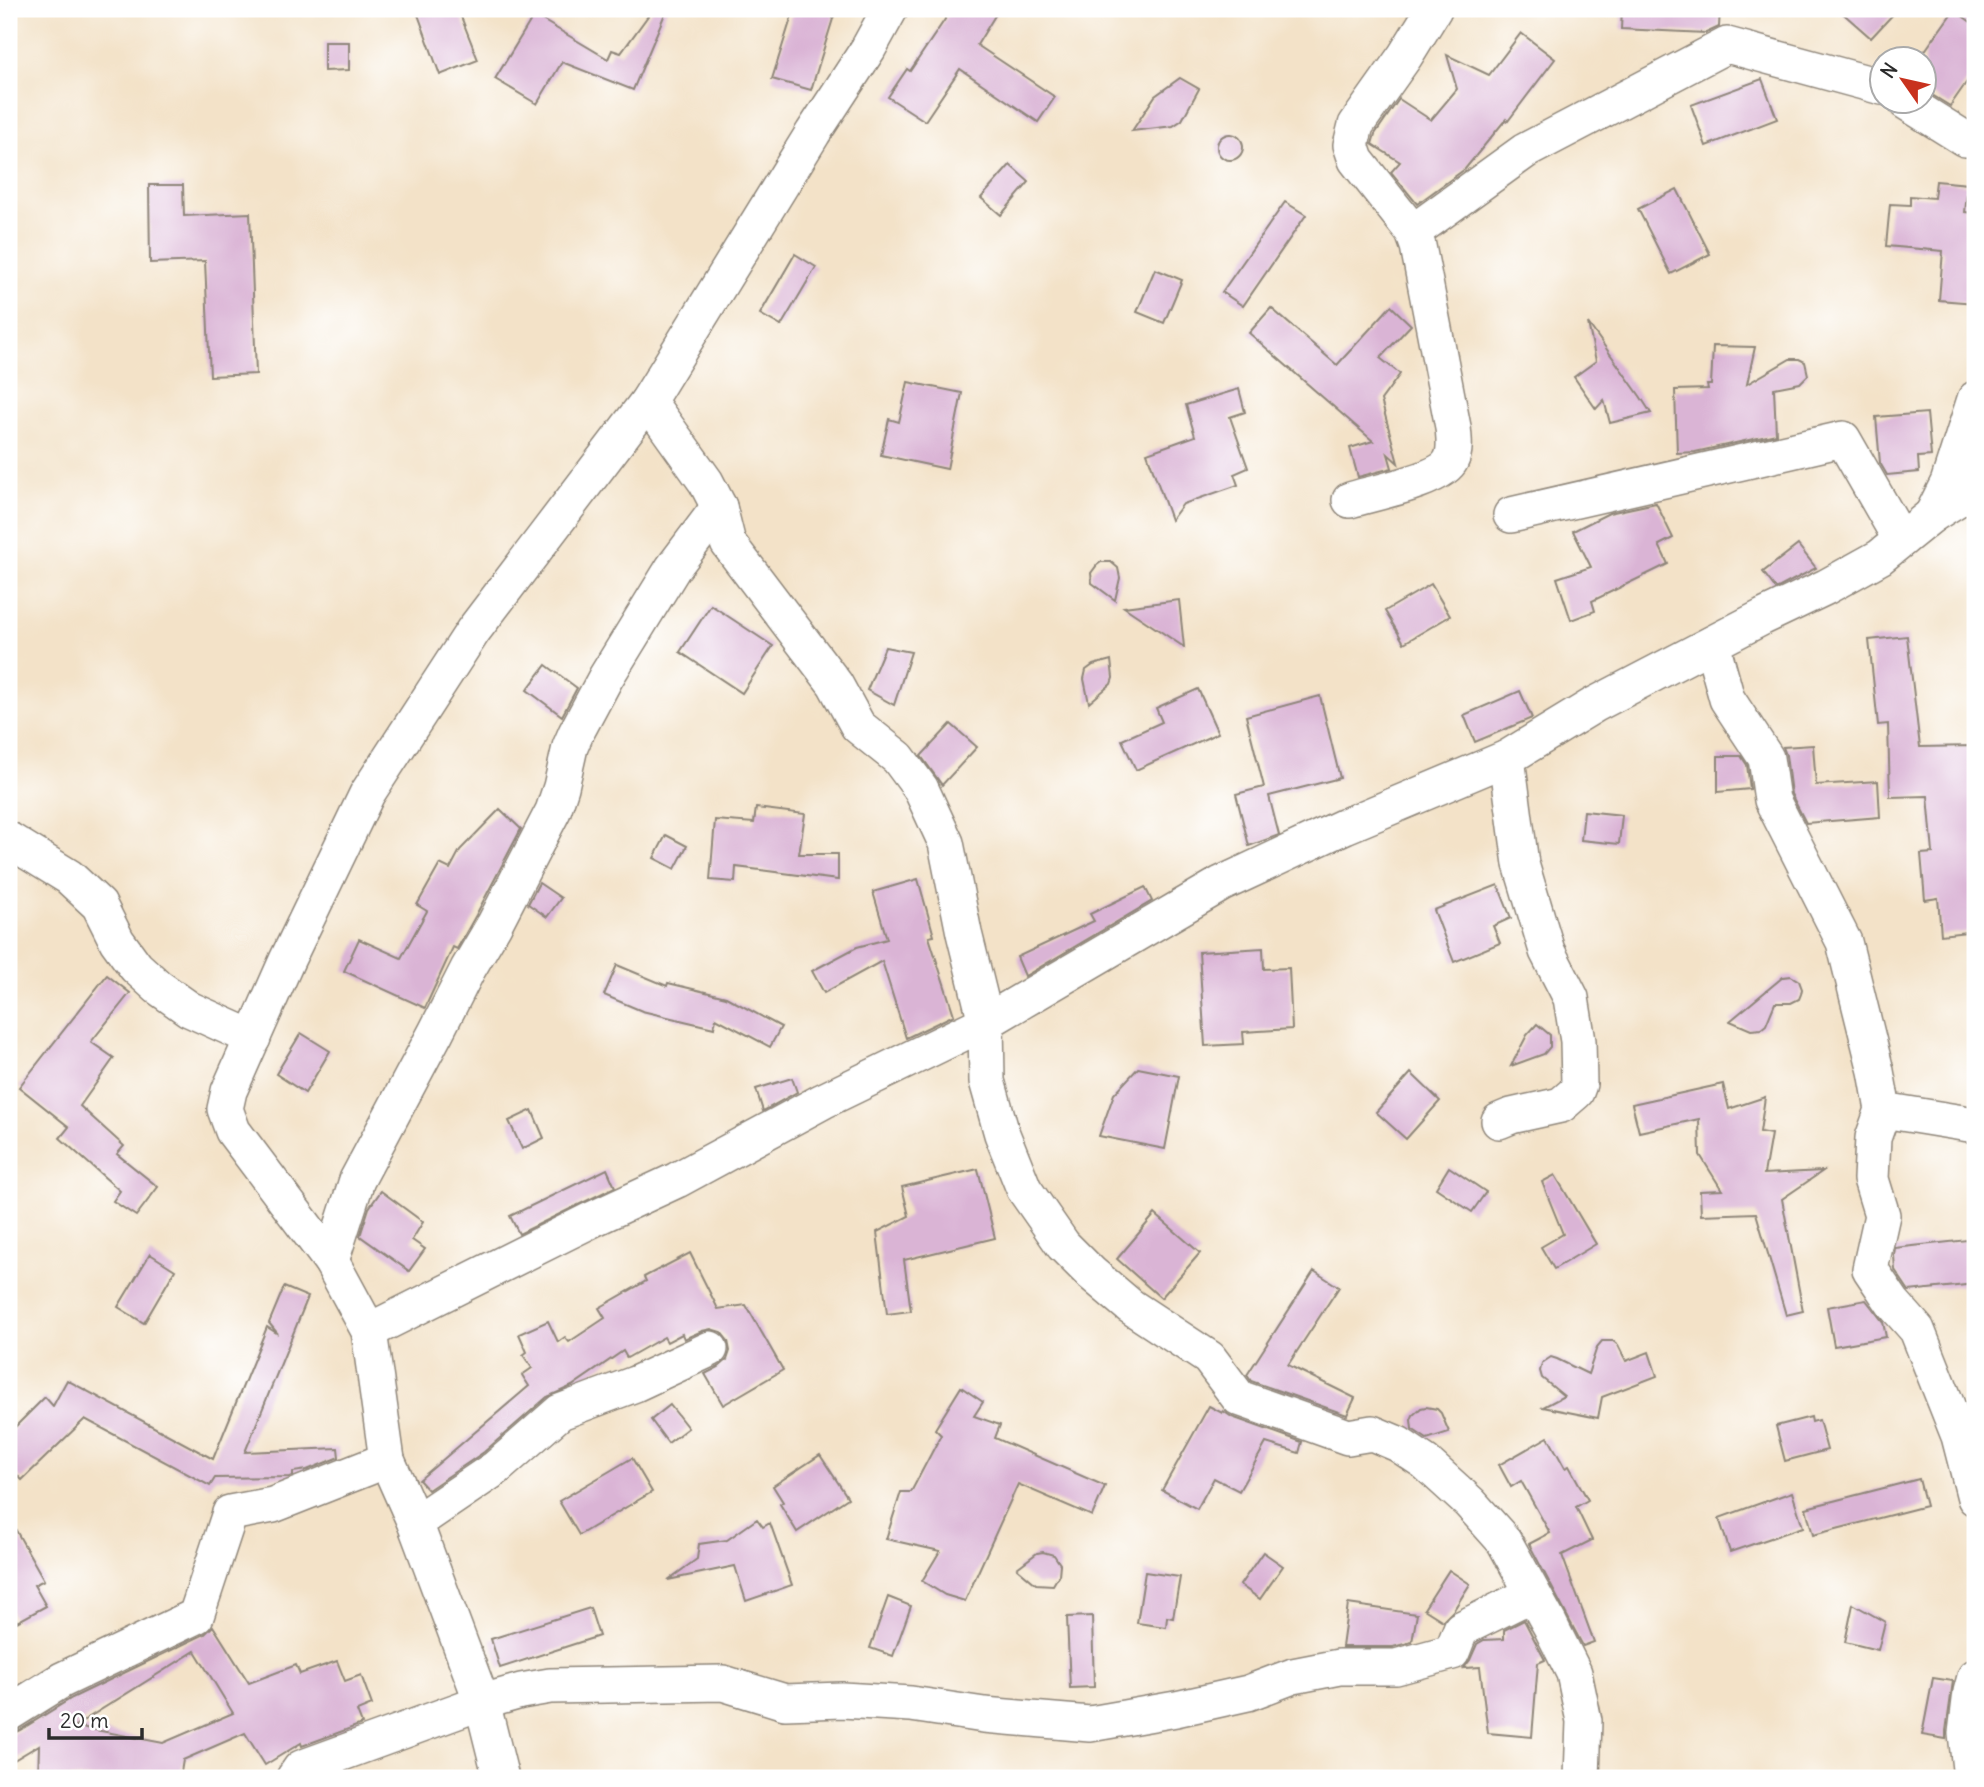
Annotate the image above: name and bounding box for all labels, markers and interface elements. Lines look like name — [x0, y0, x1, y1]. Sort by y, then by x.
north arrow — [1868, 46, 1938, 116]
text: N — [1875, 58, 1903, 83]
scale bar — [49, 1696, 142, 1740]
text: 20 m — [60, 1707, 109, 1734]

